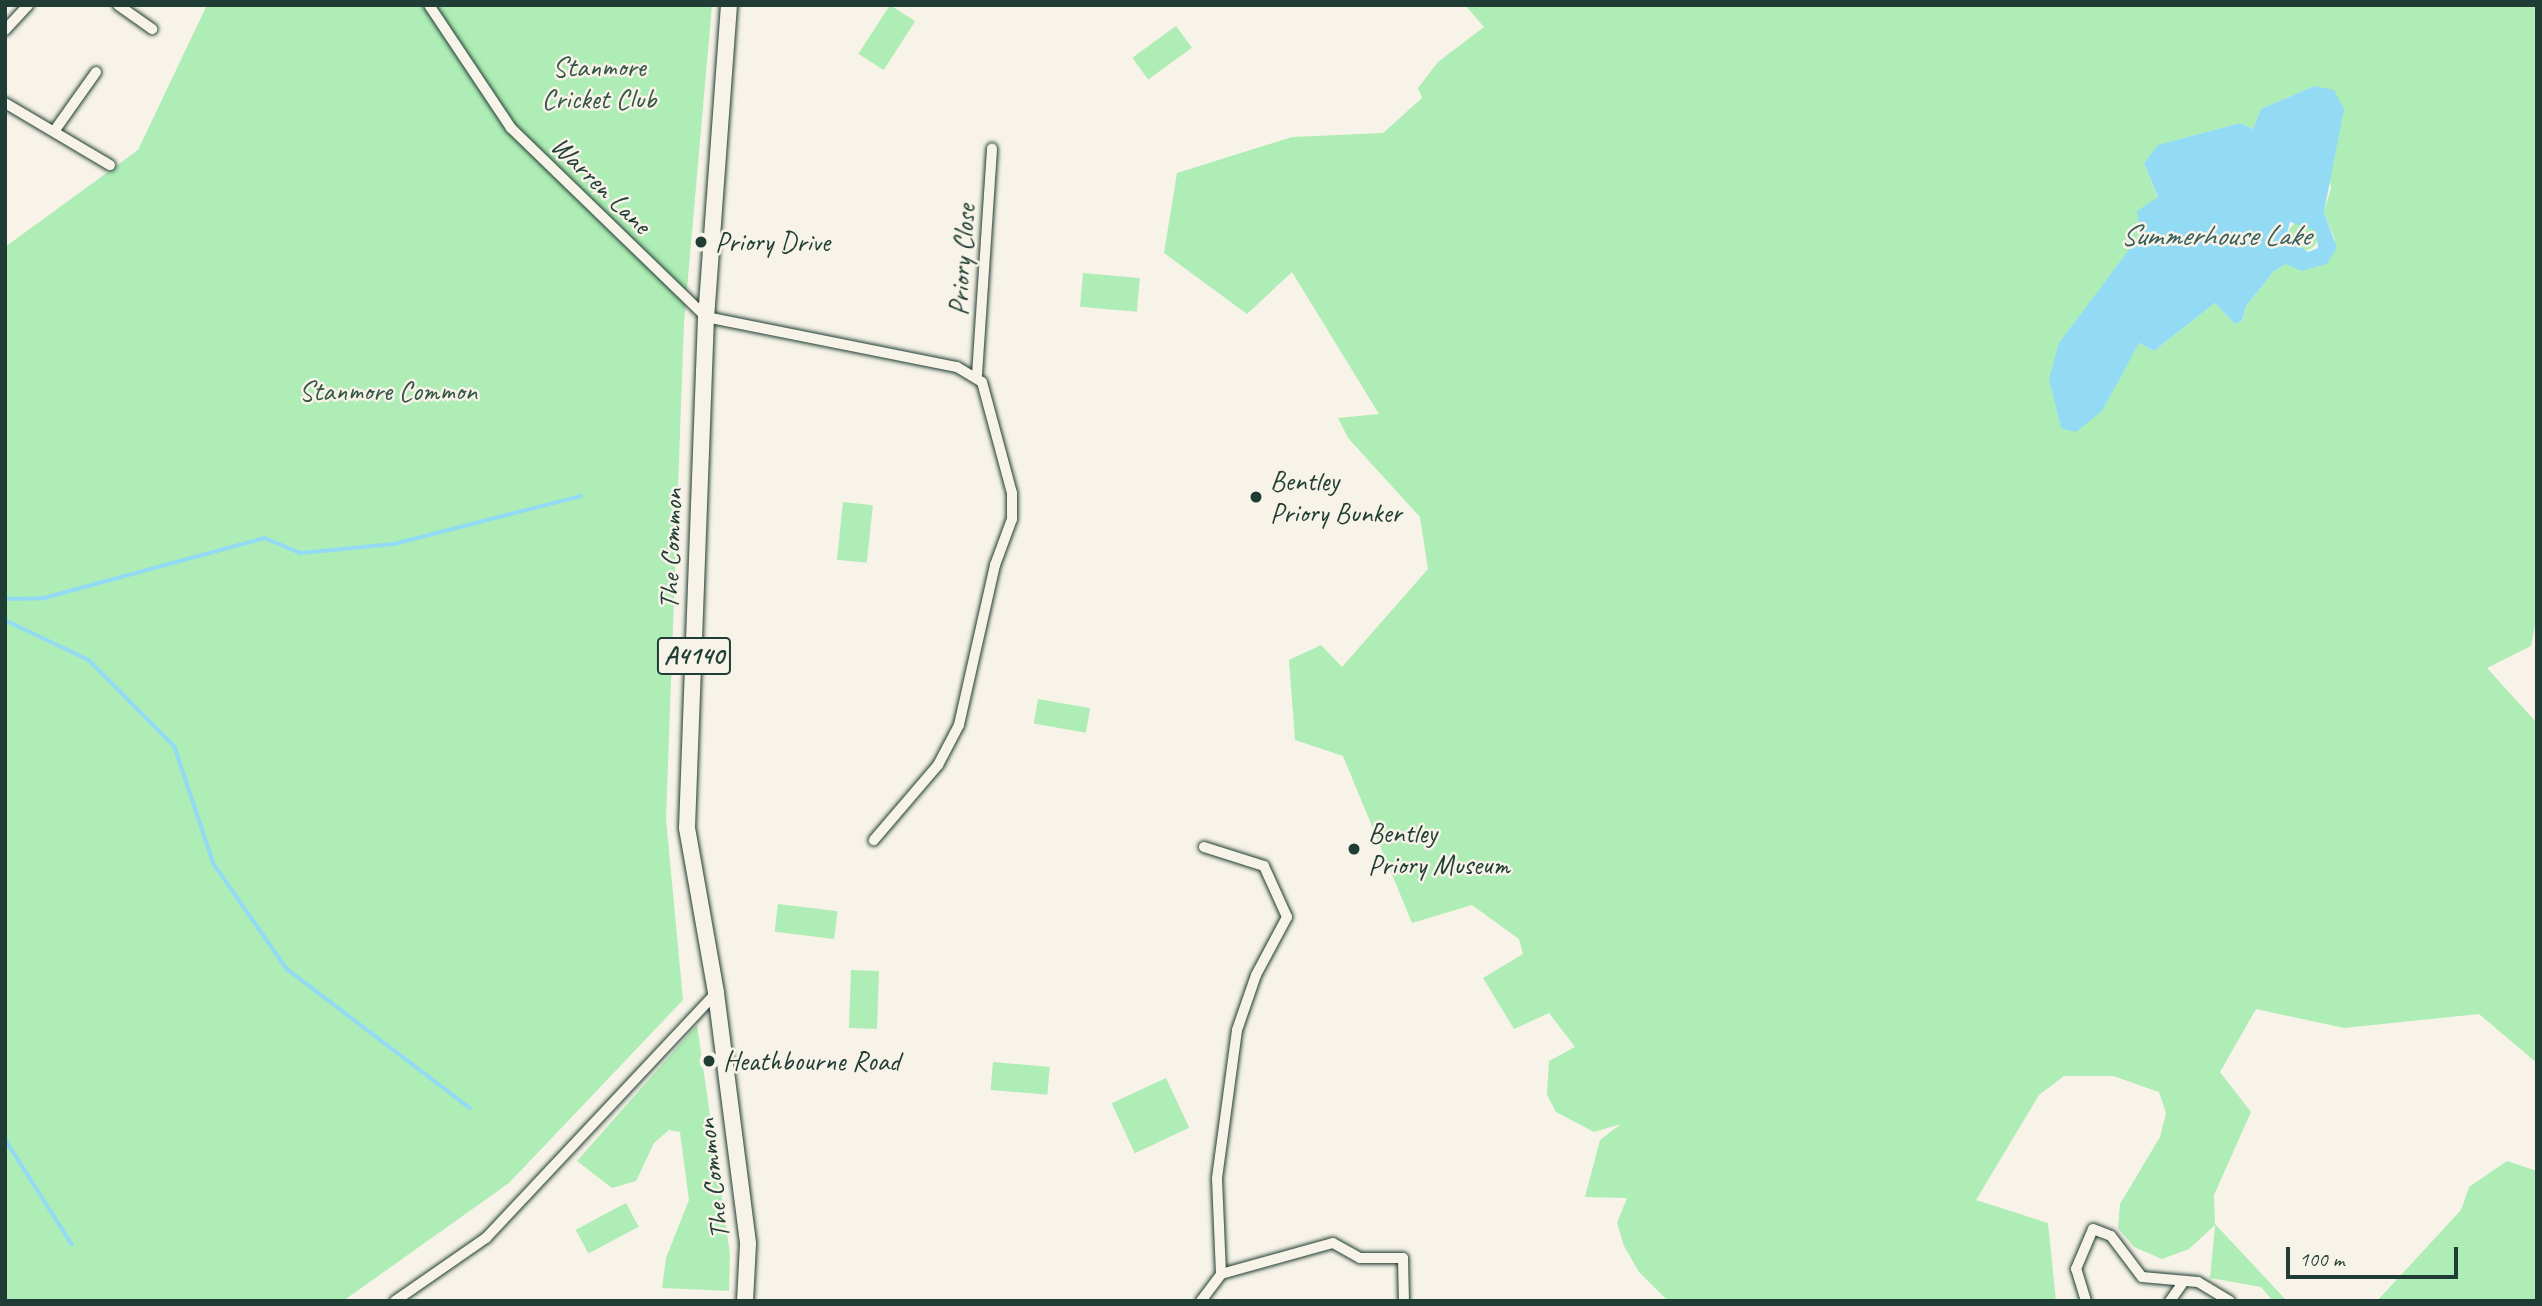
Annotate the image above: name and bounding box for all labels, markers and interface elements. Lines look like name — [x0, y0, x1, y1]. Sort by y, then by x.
park label: Stanmore Cricket Club — [542, 50, 656, 116]
street label: Warren Lane — [544, 129, 658, 241]
street label: Priory Close — [941, 203, 983, 317]
water label: Summerhouse Lake — [2120, 217, 2310, 253]
place label: Priory Drive — [715, 225, 830, 259]
marker: Priory Drive — [693, 234, 709, 250]
park label: Stanmore Common — [299, 374, 477, 408]
place label: Bentley Priory Bunker — [1270, 464, 1402, 530]
street label: The Common — [652, 488, 690, 610]
marker: Bentley Priory Bunker — [1248, 489, 1264, 505]
road number: A4140 — [656, 634, 732, 678]
place label: Bentley Priory Museum — [1368, 816, 1509, 882]
marker: Bentley Priory Museum — [1346, 841, 1362, 857]
place label: Heathbourne Road — [723, 1044, 899, 1078]
marker: Heathbourne Road — [701, 1053, 717, 1069]
street label: The Common — [689, 1117, 737, 1241]
scale bar — [2290, 1232, 2462, 1276]
text: 100 m — [2299, 1246, 2344, 1272]

